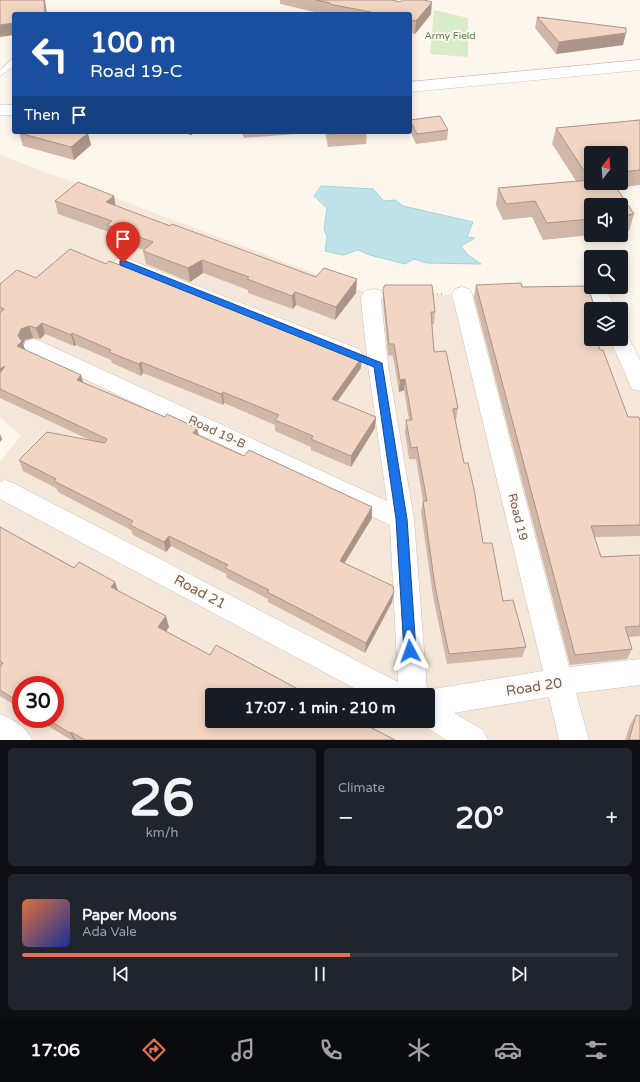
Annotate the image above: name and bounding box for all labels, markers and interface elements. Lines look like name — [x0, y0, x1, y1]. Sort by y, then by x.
text: 100 m — [90, 26, 176, 60]
icon: left — [24, 28, 76, 80]
park label: Army Field — [424, 30, 476, 42]
text: Road 19-C — [90, 60, 182, 82]
icon: arrive — [68, 104, 90, 126]
text: Then — [24, 106, 60, 124]
north arrow — [584, 146, 628, 190]
map controls — [584, 146, 628, 346]
button: sound — [584, 198, 628, 242]
pin — [106, 222, 140, 263]
icon: arrive — [112, 228, 134, 250]
button: search — [584, 250, 628, 294]
button: layers — [584, 302, 628, 346]
street label: Road 19-B — [186, 413, 248, 451]
street label: Road 19 — [505, 492, 531, 542]
street label: Road 21 — [171, 571, 229, 613]
position arrow — [389, 630, 431, 672]
street label: Road 20 — [505, 674, 563, 700]
speed limit sign: 30 — [12, 676, 64, 728]
text: 17:07 · 1 min · 210 m — [245, 699, 395, 717]
text: 26 — [129, 767, 195, 830]
text: Climate — [338, 780, 385, 796]
text: 20° — [455, 800, 504, 837]
text: − — [338, 805, 354, 831]
text: + — [606, 805, 618, 831]
text: km/h — [146, 825, 178, 841]
text: Paper Moons — [82, 906, 177, 924]
text: Ada Vale — [82, 924, 137, 940]
icon: previous — [110, 963, 132, 985]
icon: pause — [309, 963, 331, 985]
icon: next — [508, 963, 530, 985]
icon: directions — [140, 1036, 168, 1064]
icon: music — [229, 1036, 257, 1064]
icon: phone — [317, 1036, 345, 1064]
icon: climate — [405, 1036, 433, 1064]
icon: car — [494, 1036, 522, 1064]
icon: filters — [582, 1036, 610, 1064]
text: 17:06 — [30, 1039, 80, 1061]

